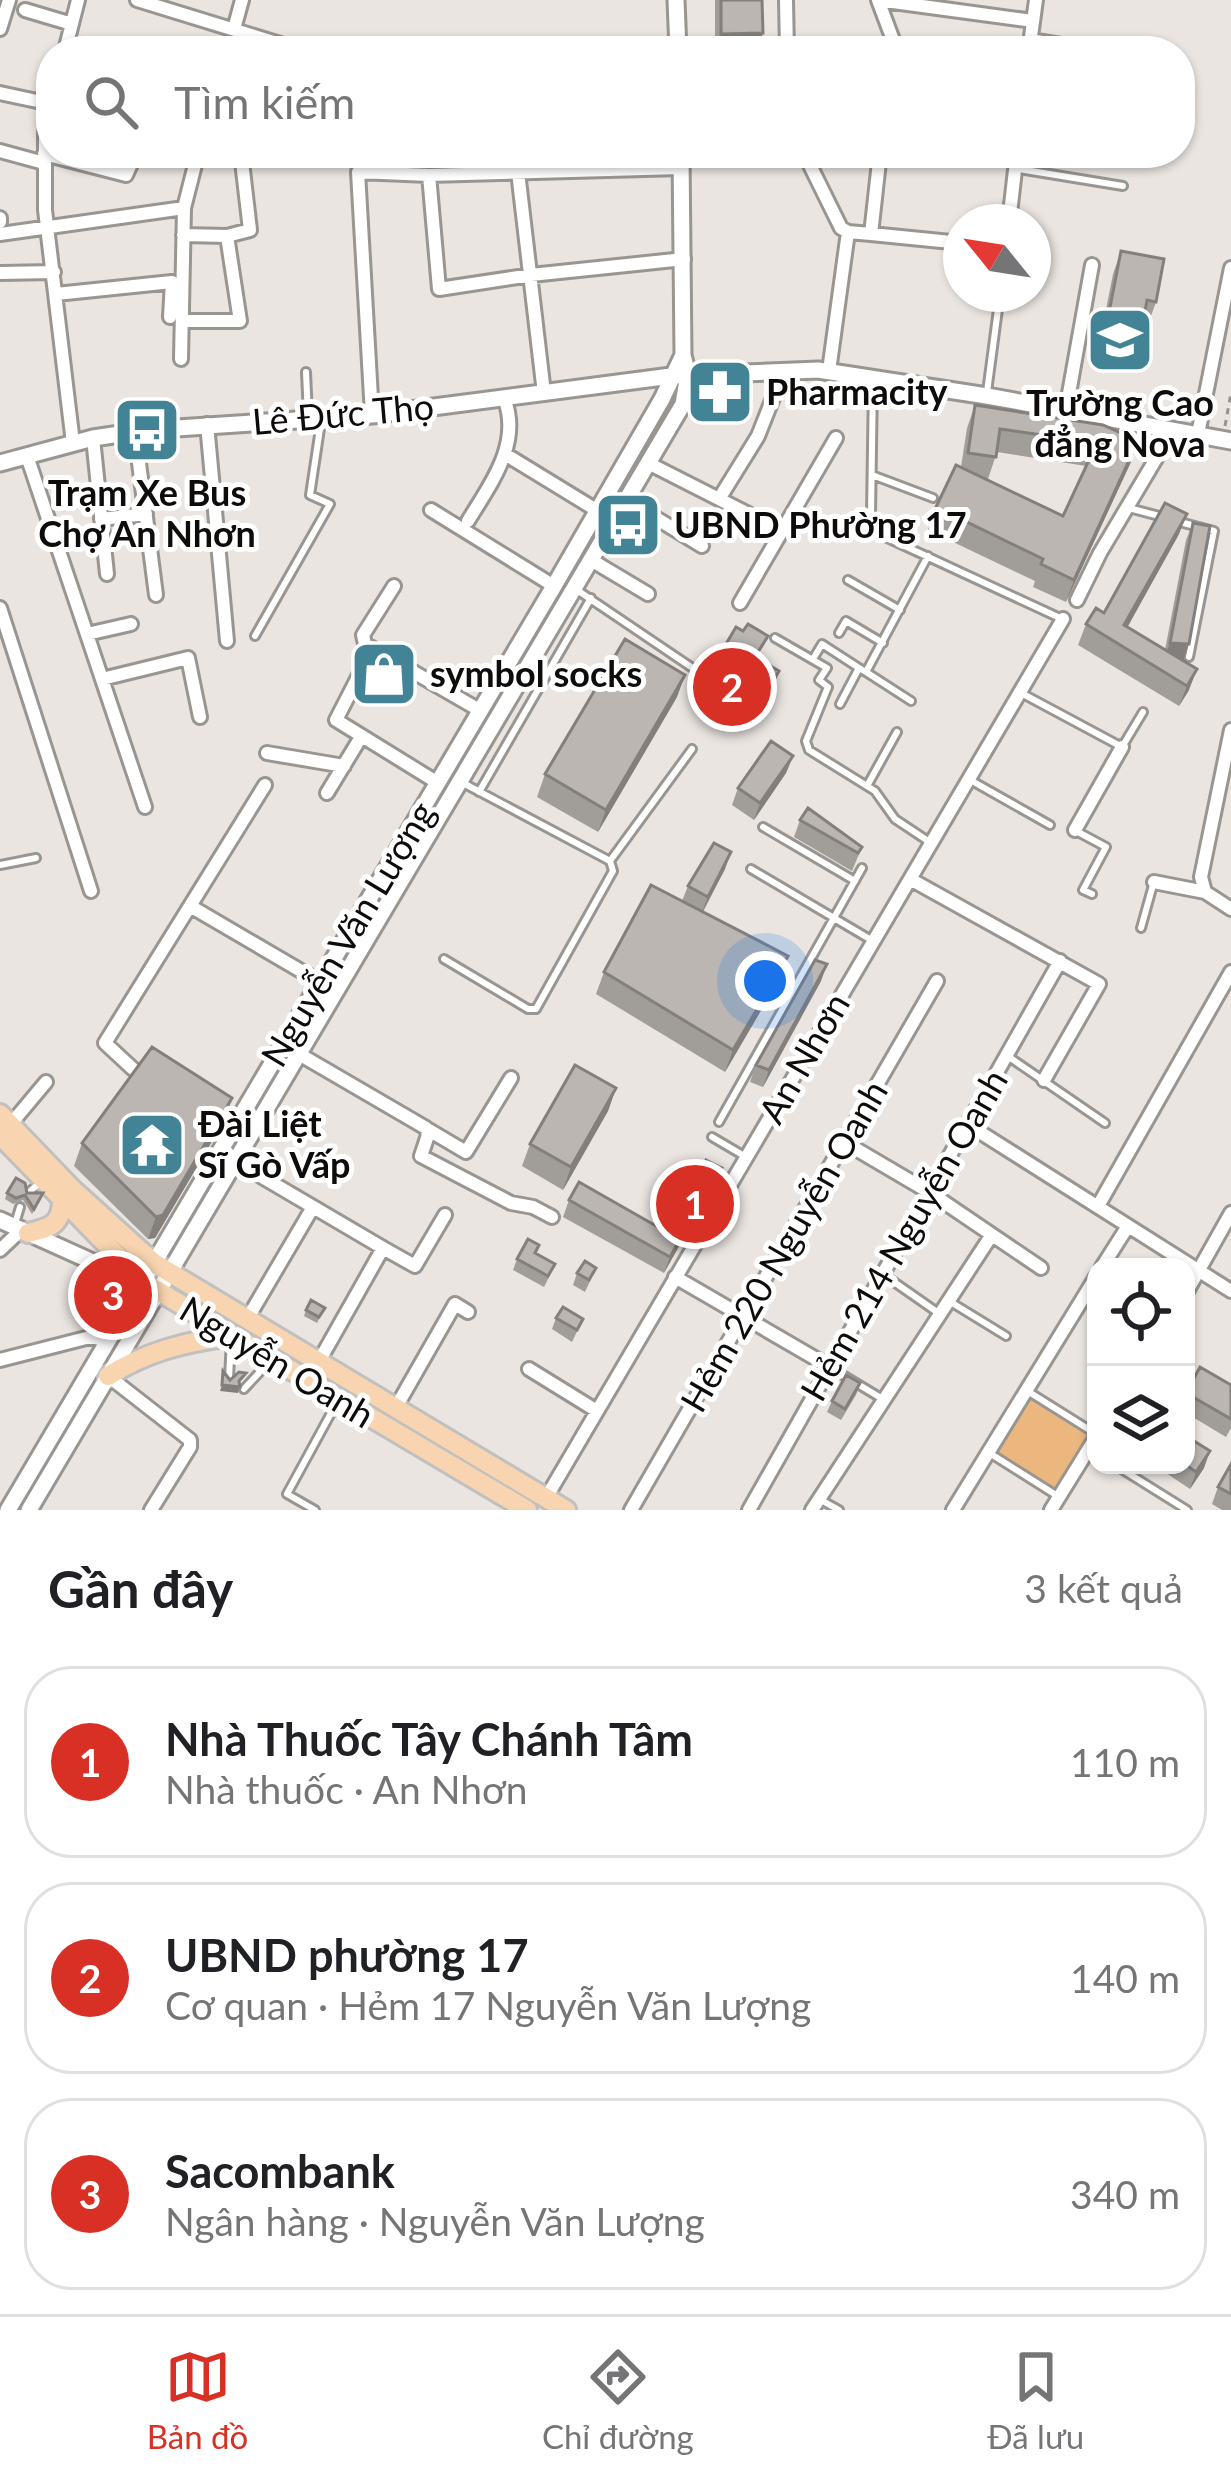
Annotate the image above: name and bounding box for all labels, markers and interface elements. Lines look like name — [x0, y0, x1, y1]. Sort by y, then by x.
search box — [36, 36, 1195, 168]
icon: search — [78, 69, 144, 135]
text: Tìm kiếm — [174, 75, 355, 129]
north arrow — [943, 204, 1051, 312]
school or university icon: Trường Cao đẳng Nova — [1085, 305, 1155, 375]
pharmacy icon: Pharmacity — [685, 357, 755, 427]
place label: Pharmacity — [766, 369, 948, 413]
place label: Trường Cao đẳng Nova — [1026, 380, 1214, 465]
street label: Lê Đức Thọ — [250, 383, 436, 443]
bus stop icon: Trạm Xe Bus Chợ An Nhơn — [112, 395, 182, 465]
place label: Trạm Xe Bus Chợ An Nhơn — [38, 470, 256, 555]
bus stop icon: UBND Phường 17 — [593, 490, 663, 560]
place label: UBND Phường 17 — [674, 502, 967, 546]
shop icon: symbol socks — [349, 639, 419, 709]
pin: 2 — [693, 642, 771, 732]
place label: symbol socks — [430, 651, 642, 695]
street label: Nguyễn Văn Lượng — [251, 793, 444, 1074]
your location — [735, 951, 795, 1011]
street label: An Nhơn — [748, 985, 858, 1130]
street label: Hẻm 214 Nguyễn Oanh — [790, 1061, 1016, 1408]
street label: Hẻm 220 Nguyễn Oanh — [670, 1072, 896, 1419]
place label: Đài Liệt Sĩ Gò Vấp — [197, 1101, 351, 1186]
temple icon: Đài Liệt Sĩ Gò Vấp — [117, 1110, 187, 1180]
pin: 1 — [656, 1159, 734, 1249]
pin: 3 — [74, 1250, 152, 1340]
map controls — [1087, 1258, 1195, 1474]
button: locate — [1087, 1258, 1195, 1366]
street label: Nguyễn Oanh — [173, 1286, 382, 1436]
button: layers — [1087, 1366, 1195, 1474]
text: Gần đây — [48, 1558, 233, 1619]
text: 3 kết quả — [1024, 1565, 1183, 1611]
text: Nhà Thuốc Tây Chánh Tâm — [165, 1712, 693, 1766]
text: 1 — [79, 1739, 101, 1785]
text: 110 m — [1070, 1739, 1180, 1785]
text: Nhà thuốc · An Nhơn — [165, 1766, 528, 1812]
text: UBND phường 17 — [165, 1928, 529, 1982]
text: 2 — [79, 1955, 101, 2001]
text: 140 m — [1070, 1955, 1180, 2001]
text: Cơ quan · Hẻm 17 Nguyễn Văn Lượng — [165, 1982, 811, 2028]
text: Sacombank — [165, 2144, 395, 2198]
text: 3 — [79, 2171, 101, 2217]
text: 340 m — [1070, 2171, 1180, 2217]
text: Ngân hàng · Nguyễn Văn Lượng — [165, 2198, 705, 2244]
tab: Bản đồ — [147, 2344, 248, 2456]
tab: Chỉ đường — [542, 2344, 694, 2456]
tab: Đã lưu — [987, 2344, 1084, 2456]

